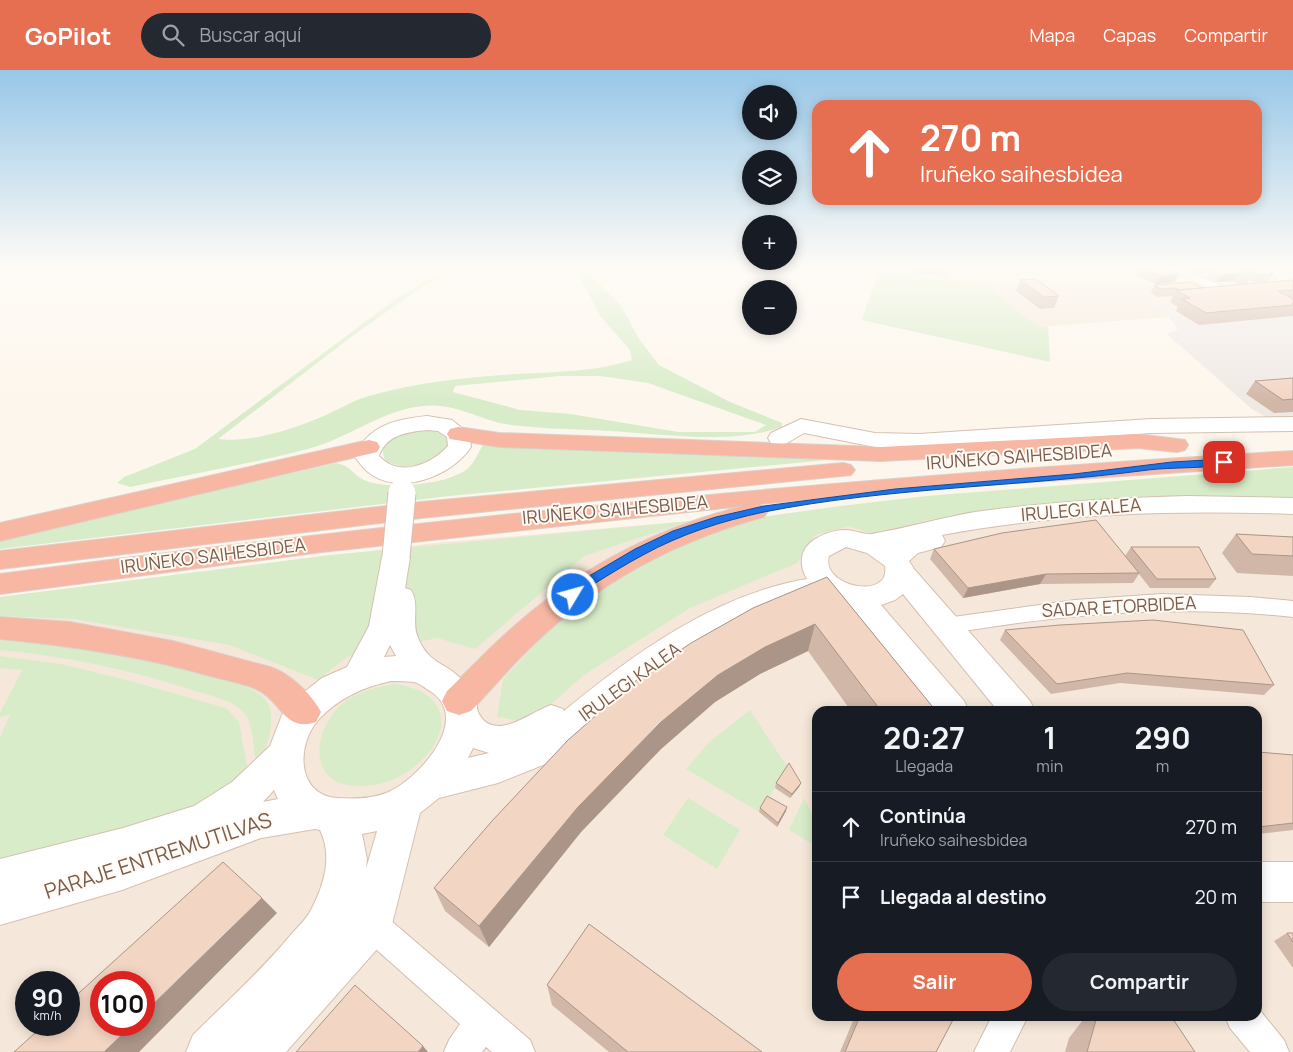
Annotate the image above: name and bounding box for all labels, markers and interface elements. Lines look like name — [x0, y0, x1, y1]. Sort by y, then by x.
search box — [141, 13, 491, 58]
text: GoPilot — [25, 19, 111, 52]
icon: search — [159, 21, 187, 49]
text: Buscar aquí — [199, 22, 302, 48]
text: Mapa — [1029, 23, 1075, 47]
text: Capas — [1103, 23, 1156, 47]
text: Compartir — [1184, 23, 1268, 47]
map controls — [742, 85, 797, 335]
button: sound — [742, 85, 797, 140]
text: 270 m — [920, 114, 1021, 162]
icon: ahead — [837, 120, 902, 185]
button: layers — [742, 150, 797, 205]
text: Iruñeko saihesbidea — [920, 159, 1123, 189]
button: + — [742, 215, 797, 270]
button: − — [742, 280, 797, 335]
street label: IRUÑEKO SAIHESBIDEA — [925, 437, 1113, 474]
pin — [1203, 441, 1245, 483]
icon: arrive — [1210, 448, 1238, 476]
street label: IRUÑEKO SAIHESBIDEA — [521, 489, 709, 529]
street label: IRULEGI KALEA — [1020, 492, 1143, 526]
street label: IRUÑEKO SAIHESBIDEA — [119, 532, 307, 578]
position arrow — [546, 568, 598, 620]
street label: SADAR ETORBIDEA — [1041, 590, 1198, 622]
street label: IRULEGI KALEA — [574, 636, 686, 726]
text: 20:27 — [883, 717, 965, 758]
text: 1 — [1043, 717, 1056, 758]
text: 290 — [1134, 717, 1191, 758]
text: Llegada — [895, 755, 953, 777]
text: min — [1036, 755, 1063, 777]
text: m — [1156, 755, 1169, 777]
text: Continúa — [880, 803, 966, 829]
street label: PARAJE ENTREMUTILVAS — [40, 805, 275, 905]
icon: ahead — [837, 813, 865, 841]
text: 270 m — [1185, 814, 1237, 840]
text: Iruñeko saihesbidea — [880, 829, 1027, 851]
icon: arrive — [837, 883, 865, 911]
text: Llegada al destino — [880, 884, 1047, 910]
text: 20 m — [1195, 884, 1237, 910]
button: Salir — [837, 953, 1032, 1011]
button: Compartir — [1042, 953, 1237, 1011]
speed limit sign: 100 — [90, 971, 155, 1036]
text: 90 — [32, 980, 64, 1015]
text: km/h — [34, 1007, 61, 1024]

